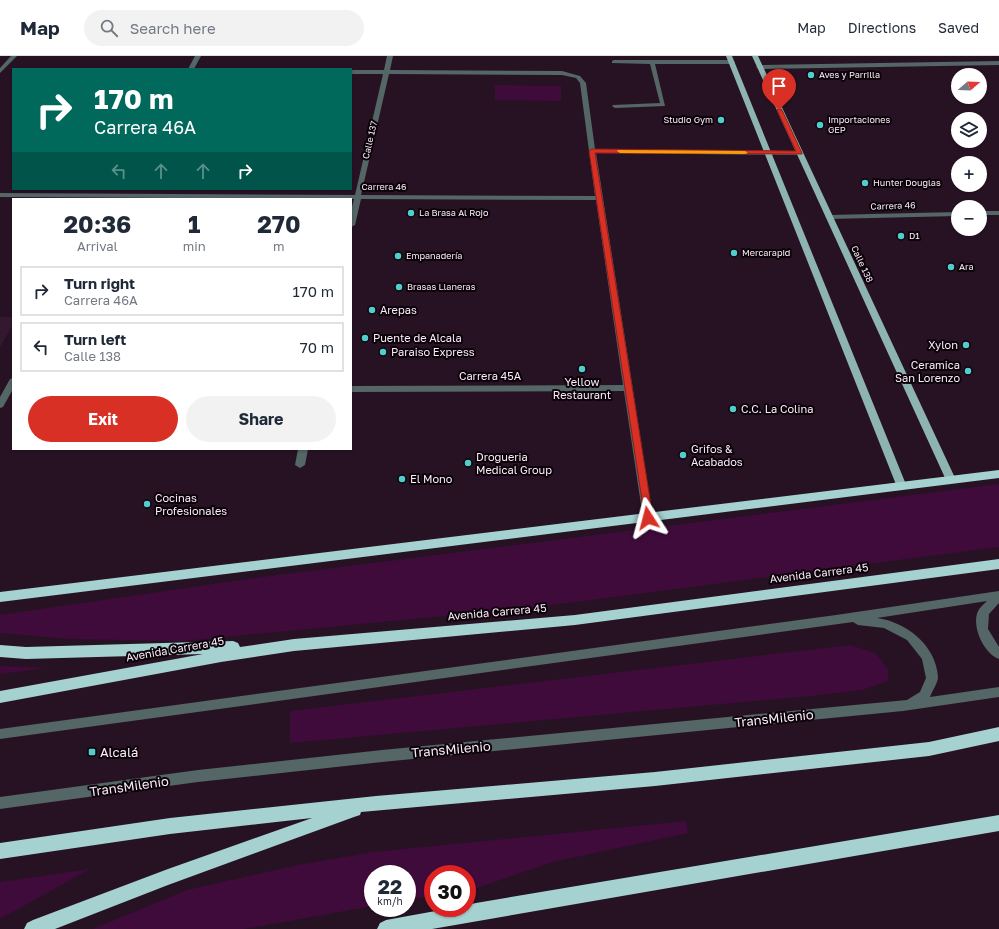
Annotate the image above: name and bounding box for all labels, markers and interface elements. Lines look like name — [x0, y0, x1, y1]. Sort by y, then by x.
search box — [84, 10, 364, 46]
text: Map — [20, 16, 60, 39]
icon: search — [98, 17, 120, 39]
text: Search here — [130, 19, 216, 37]
text: Map — [797, 19, 826, 36]
text: Directions — [848, 19, 916, 36]
text: Saved — [938, 19, 979, 36]
north arrow — [951, 68, 987, 104]
map controls — [951, 68, 987, 236]
pin — [762, 69, 796, 110]
place label: Aves y Parrilla — [819, 69, 880, 80]
marker: Aves y Parrilla — [806, 70, 816, 80]
icon: arrive — [768, 75, 790, 97]
text: 170 m — [94, 82, 173, 115]
icon: right — [28, 84, 80, 136]
button: layers — [951, 112, 987, 148]
place label: Studio Gym — [663, 114, 713, 125]
place label: Importaciones GEP — [828, 114, 891, 135]
marker: Studio Gym — [716, 115, 726, 125]
text: Carrera 46A — [94, 116, 196, 138]
street label: Calle 137 — [360, 120, 379, 160]
marker: Importaciones GEP — [815, 120, 825, 130]
button: + — [951, 156, 987, 192]
icon: left — [108, 160, 130, 182]
icon: ahead — [150, 160, 172, 182]
icon: ahead — [192, 160, 214, 182]
icon: right — [234, 160, 256, 182]
place label: Hunter Douglas — [873, 177, 941, 188]
marker: Hunter Douglas — [860, 178, 870, 188]
street label: Carrera 46 — [361, 181, 407, 192]
street label: Carrera 46 — [870, 199, 916, 212]
button: − — [951, 200, 987, 236]
place label: La Brasa Al Rojo — [419, 207, 488, 218]
marker: La Brasa Al Rojo — [406, 208, 416, 218]
text: 20:36 — [63, 209, 131, 238]
text: 1 — [188, 209, 200, 238]
text: 270 — [257, 209, 301, 238]
place label: D1 — [909, 230, 920, 241]
marker: D1 — [896, 231, 906, 241]
text: Arrival — [77, 238, 118, 254]
text: min — [183, 238, 206, 254]
text: m — [273, 238, 285, 254]
street label: Calle 138 — [849, 244, 876, 284]
place label: Mercarapid — [742, 247, 790, 258]
marker: Mercarapid — [729, 248, 739, 258]
place label: Empanadería — [406, 250, 462, 261]
marker: Empanadería — [393, 251, 403, 261]
place label: Ara — [959, 261, 974, 272]
marker: Ara — [946, 262, 956, 272]
text: Turn right — [64, 274, 135, 292]
icon: right — [30, 280, 52, 302]
place label: Brasas Llaneras — [407, 281, 476, 292]
text: 170 m — [292, 282, 334, 300]
marker: Brasas Llaneras — [394, 282, 404, 292]
text: Carrera 46A — [64, 292, 138, 308]
place label: Arepas — [380, 303, 417, 316]
marker: Arepas — [367, 305, 377, 315]
text: Turn left — [64, 330, 126, 348]
place label: Puente de Alcala — [373, 331, 462, 344]
marker: Puente de Alcala — [360, 333, 370, 343]
icon: left — [30, 336, 52, 358]
text: 70 m — [300, 338, 334, 356]
place label: Xylon — [928, 338, 958, 351]
marker: Xylon — [961, 340, 971, 350]
place label: Paraiso Express — [391, 345, 475, 358]
marker: Paraiso Express — [378, 347, 388, 357]
text: Calle 138 — [64, 348, 121, 364]
place label: Ceramica San Lorenzo — [895, 358, 960, 384]
marker: Yellow Restaurant — [577, 364, 587, 374]
marker: Ceramica San Lorenzo — [963, 366, 973, 376]
street label: Carrera 45A — [459, 369, 522, 382]
place label: Yellow Restaurant — [553, 375, 611, 401]
button: Exit — [28, 396, 178, 442]
button: Share — [186, 396, 336, 442]
place label: C.C. La Colina — [741, 402, 814, 415]
marker: C.C. La Colina — [728, 404, 738, 414]
place label: Grifos & Acabados — [691, 442, 743, 468]
place label: Drogueria Medical Group — [476, 450, 552, 476]
marker: Grifos & Acabados — [678, 450, 688, 460]
marker: Drogueria Medical Group — [463, 458, 473, 468]
place label: El Mono — [410, 472, 453, 485]
marker: El Mono — [397, 474, 407, 484]
place label: Cocinas Profesionales — [155, 491, 227, 517]
position arrow — [627, 497, 669, 539]
marker: Cocinas Profesionales — [142, 499, 152, 509]
street label: Avenida Carrera 45 — [769, 560, 869, 585]
street label: Avenida Carrera 45 — [447, 601, 547, 622]
street label: Avenida Carrera 45 — [125, 633, 225, 664]
street label: TransMilenio — [734, 706, 815, 730]
street label: TransMilenio — [411, 738, 492, 760]
place label: Alcalá — [100, 744, 138, 760]
marker: Alcalá — [87, 747, 97, 757]
street label: TransMilenio — [88, 773, 170, 799]
speed limit sign: 30 — [424, 865, 476, 917]
text: 22 — [378, 874, 402, 898]
text: km/h — [377, 895, 403, 907]

